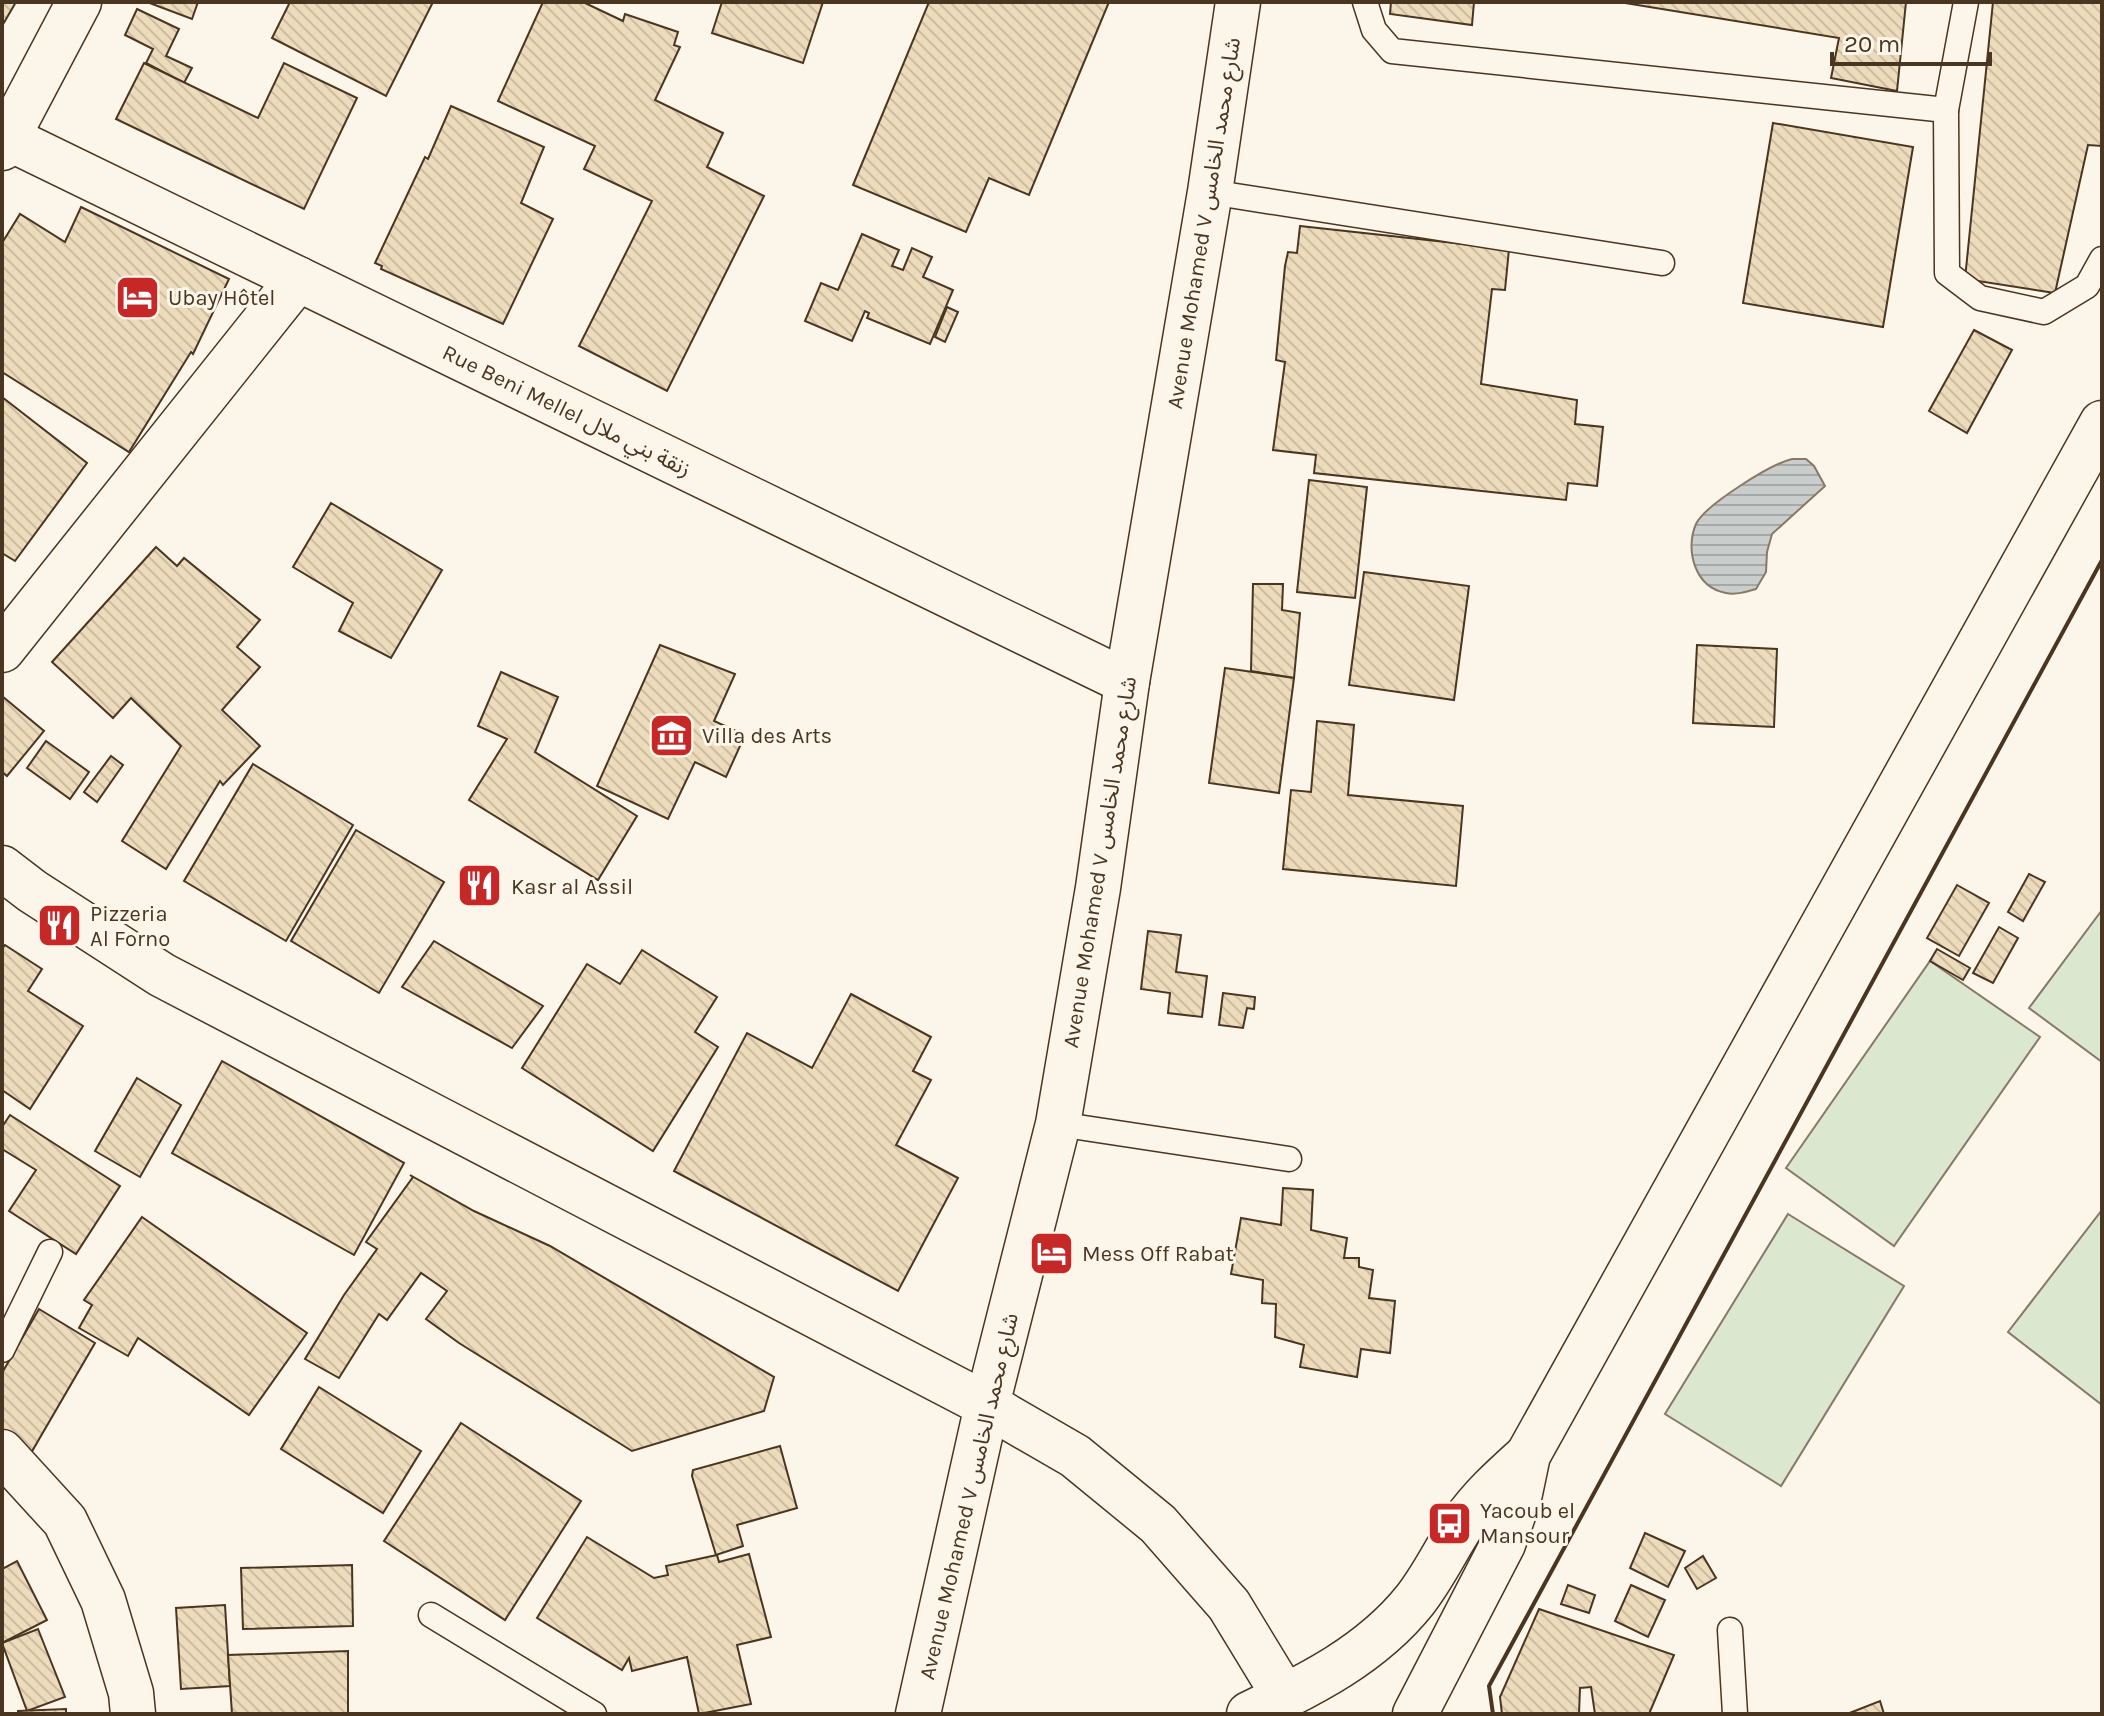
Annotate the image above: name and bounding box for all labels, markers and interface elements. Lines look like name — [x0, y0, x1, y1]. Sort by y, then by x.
scale bar — [1832, 16, 1990, 66]
text: 20 m — [1844, 30, 1900, 58]
street label: Avenue Mohamed V شارع محمد الخامس — [1162, 36, 1249, 411]
hotel icon: Ubay Hôtel — [113, 273, 161, 321]
place label: Ubay Hôtel — [168, 285, 275, 311]
street label: Rue Beni Mellel زنقة بني ملال — [437, 339, 695, 485]
street label: Avenue Mohamed V شارع محمد الخامس — [1058, 675, 1145, 1050]
museum icon: Villa des Arts — [647, 711, 695, 759]
place label: Villa des Arts — [702, 723, 832, 749]
restaurant icon: Kasr al Assil — [456, 862, 504, 910]
place label: Kasr al Assil — [511, 874, 633, 900]
place label: Pizzeria Al Forno — [90, 901, 170, 952]
restaurant icon: Pizzeria Al Forno — [35, 902, 83, 950]
hotel icon: Mess Off Rabat — [1027, 1229, 1075, 1277]
place label: Mess Off Rabat — [1082, 1241, 1234, 1267]
street label: Avenue Mohamed V شارع محمد الخامس — [914, 1310, 1027, 1683]
place label: Yacoub el Mansour — [1480, 1498, 1575, 1549]
bus stop icon: Yacoub el Mansour — [1425, 1499, 1473, 1547]

